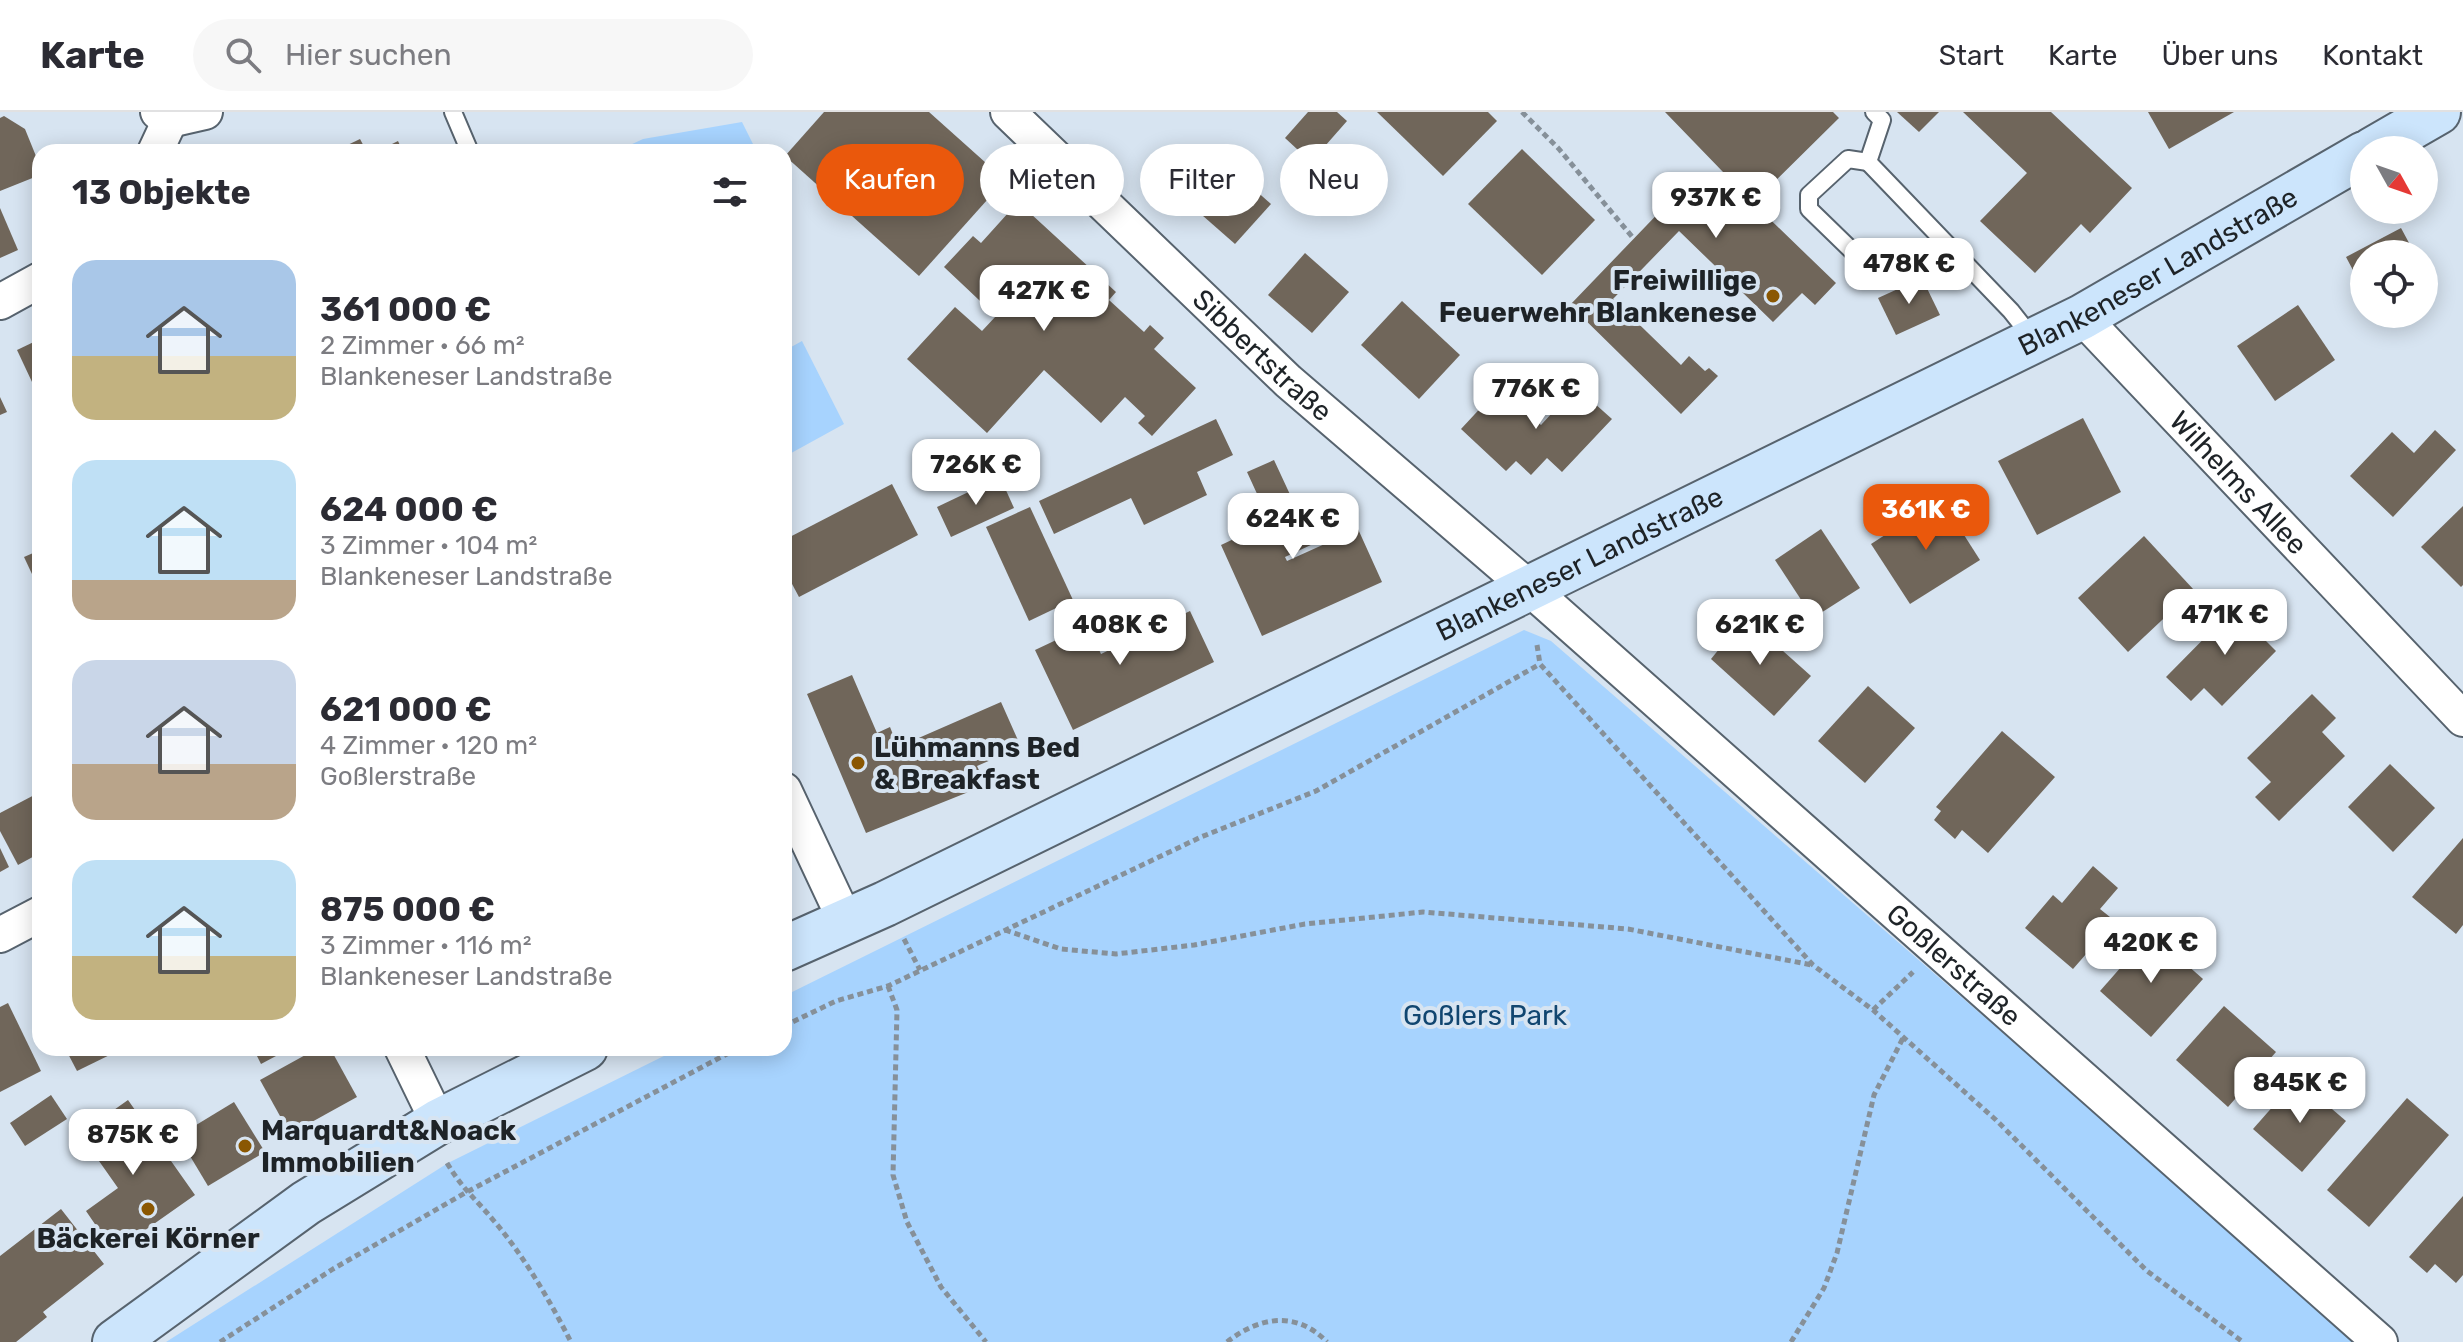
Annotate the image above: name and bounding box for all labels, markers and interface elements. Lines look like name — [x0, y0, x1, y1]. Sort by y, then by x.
search box — [193, 19, 753, 91]
text: Karte — [40, 32, 145, 78]
icon: search — [221, 33, 265, 77]
text: Hier suchen — [285, 37, 452, 73]
text: Start — [1939, 39, 2004, 72]
text: Karte — [2048, 39, 2117, 72]
text: Über uns — [2161, 39, 2278, 72]
text: Kontakt — [2322, 39, 2423, 72]
north arrow — [2350, 136, 2438, 224]
map controls — [2350, 136, 2438, 328]
chip: Kaufen — [816, 144, 964, 216]
chip: Mieten — [980, 144, 1124, 216]
chip: Filter — [1140, 144, 1264, 216]
chip: Neu — [1280, 144, 1388, 216]
icon: filters — [708, 170, 752, 214]
text: 13 Objekte — [72, 172, 251, 213]
pin: 937K € — [1651, 172, 1781, 240]
street label: Blankeneser Landstraße — [2013, 180, 2303, 362]
text: 937K € — [1670, 182, 1762, 213]
pin: 478K € — [1844, 238, 1974, 306]
button: locate — [2350, 240, 2438, 328]
text: 478K € — [1863, 248, 1955, 279]
place label: Freiwillige Feuerwehr Blankenese — [1439, 264, 1757, 329]
pin: 427K € — [979, 265, 1109, 333]
text: 427K € — [998, 275, 1090, 306]
street label: Sibbertstraße — [1186, 282, 1339, 428]
marker: Freiwillige Feuerwehr Blankenese — [1764, 287, 1782, 305]
text: 361 000 € — [320, 289, 491, 330]
icon: home — [136, 292, 232, 388]
text: 2 Zimmer · 66 m² — [320, 330, 525, 361]
text: Blankeneser Landstraße — [320, 361, 612, 392]
pin: 776K € — [1471, 363, 1601, 431]
text: 776K € — [1491, 373, 1581, 404]
street label: Wilhelms Allee — [2163, 404, 2314, 561]
pin: 726K € — [911, 439, 1041, 507]
text: 726K € — [930, 449, 1022, 480]
street label: Blankeneser Landstraße — [1431, 479, 1728, 648]
pin: 361K € — [1861, 484, 1991, 552]
text: 624 000 € — [320, 489, 498, 530]
icon: home — [136, 492, 232, 588]
pin: 624K € — [1228, 493, 1358, 561]
text: 361K € — [1881, 494, 1971, 525]
text: 624K € — [1246, 503, 1340, 534]
text: 3 Zimmer · 104 m² — [320, 530, 537, 561]
text: Blankeneser Landstraße — [320, 561, 612, 592]
pin: 471K € — [2160, 589, 2290, 657]
pin: 408K € — [1055, 599, 1185, 667]
pin: 621K € — [1695, 599, 1825, 667]
text: 471K € — [2181, 599, 2269, 630]
text: 408K € — [1072, 609, 1168, 640]
text: 621K € — [1715, 609, 1805, 640]
text: 621 000 € — [320, 689, 492, 730]
icon: home — [136, 692, 232, 788]
text: 4 Zimmer · 120 m² — [320, 730, 537, 761]
place label: Lühmanns Bed & Breakfast — [874, 731, 1080, 796]
marker: Lühmanns Bed & Breakfast — [849, 754, 867, 772]
text: Goßlerstraße — [320, 761, 476, 792]
text: 875 000 € — [320, 889, 495, 930]
icon: home — [136, 892, 232, 988]
street label: Goßlerstraße — [1880, 897, 2028, 1033]
pin: 420K € — [2086, 917, 2216, 985]
text: 420K € — [2103, 927, 2199, 958]
text: 3 Zimmer · 116 m² — [320, 930, 532, 961]
text: Blankeneser Landstraße — [320, 961, 612, 992]
park label: Goßlers Park — [1403, 999, 1568, 1032]
pin: 845K € — [2235, 1057, 2365, 1125]
text: 845K € — [2252, 1067, 2348, 1098]
pin: 875K € — [68, 1109, 198, 1177]
place label: Marquardt&Noack Immobilien — [261, 1114, 517, 1179]
text: 875K € — [87, 1119, 179, 1150]
marker: Marquardt&Noack Immobilien — [236, 1137, 254, 1155]
marker: Bäckerei Körner — [139, 1200, 157, 1218]
place label: Bäckerei Körner — [36, 1222, 260, 1255]

